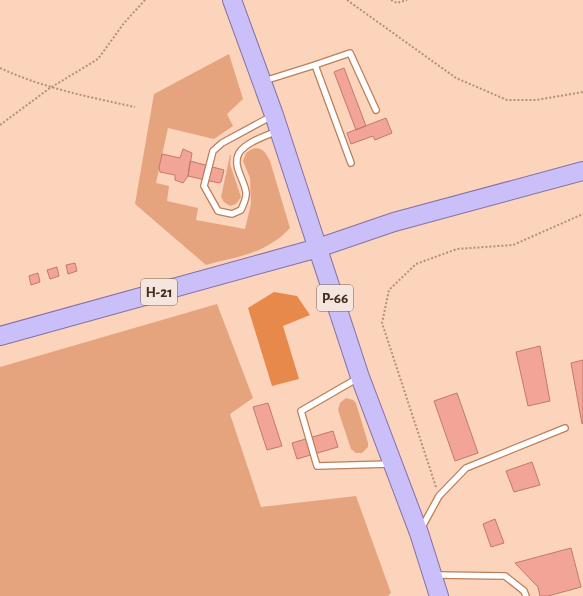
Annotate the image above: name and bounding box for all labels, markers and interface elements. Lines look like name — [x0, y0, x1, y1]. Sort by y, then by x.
road number: Н-21 — [141, 279, 177, 305]
road number: Р-66 — [317, 285, 353, 311]

